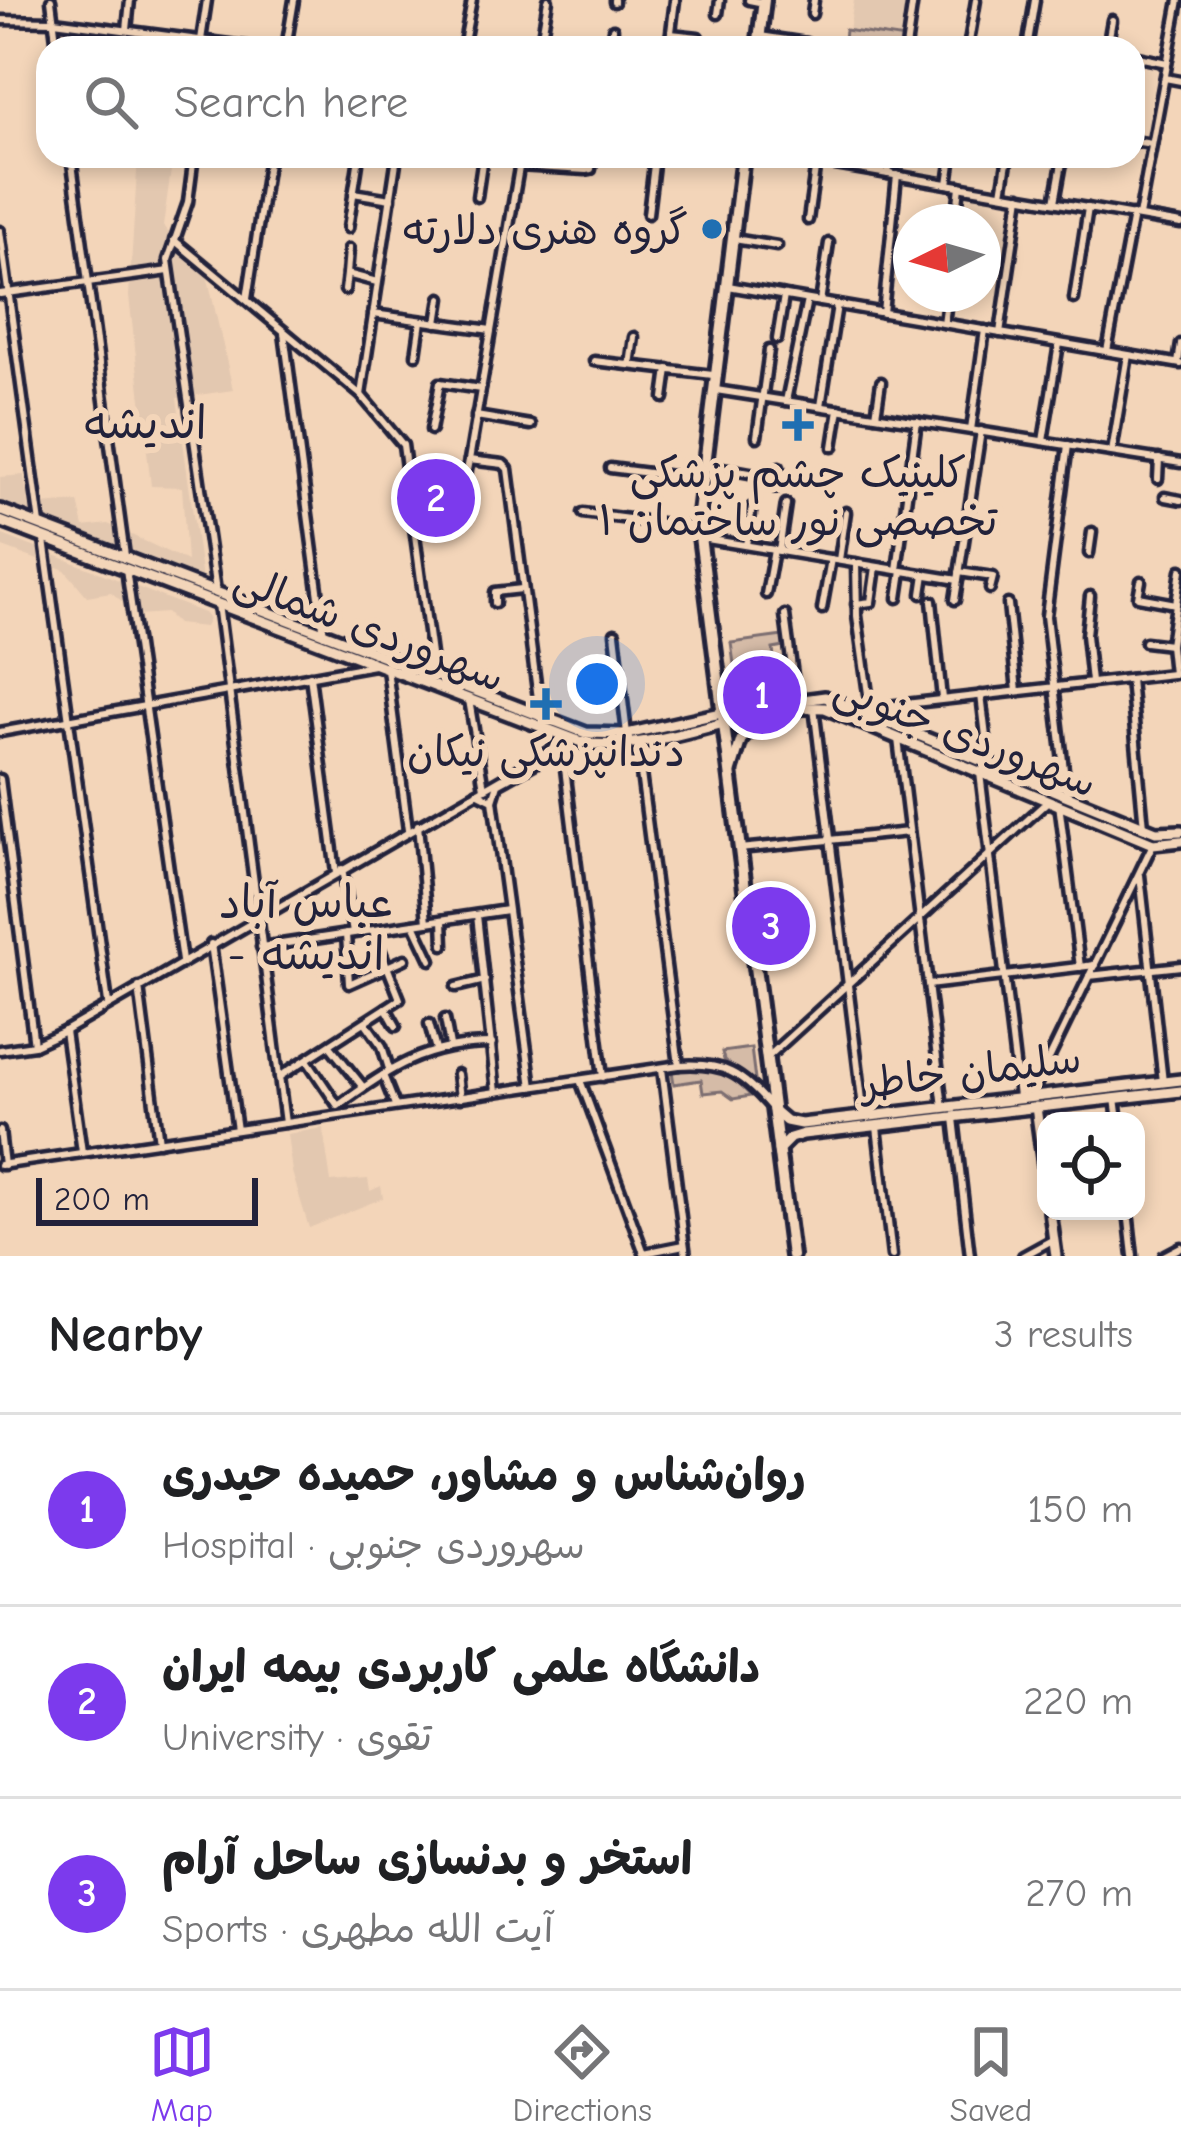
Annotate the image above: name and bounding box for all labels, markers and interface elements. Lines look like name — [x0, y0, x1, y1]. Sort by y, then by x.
search box — [36, 36, 1145, 168]
icon: search — [78, 69, 144, 135]
text: Search here — [174, 76, 408, 128]
north arrow — [893, 204, 1001, 312]
place label: گروه هنری دلارته — [403, 206, 688, 255]
marker: گروه هنری دلارته — [699, 216, 725, 242]
district label: اندیشه — [83, 397, 207, 449]
marker: کلینیک چشم پزشکی تخصصی نور ساختمان ۱ — [782, 409, 814, 441]
place label: کلینیک چشم پزشکی تخصصی نور ساختمان ۱ — [599, 449, 998, 548]
pin: 2 — [397, 453, 475, 543]
street label: سهروردی شمالی — [227, 554, 511, 704]
pin: 1 — [723, 650, 801, 740]
your location — [567, 654, 627, 714]
street label: سهروردی جنوبی — [827, 663, 1103, 810]
marker: دندانپزشکی نیکان — [530, 688, 562, 720]
place label: دندانپزشکی نیکان — [407, 728, 685, 779]
district label: عباس آباد - اندیشه — [219, 876, 393, 980]
pin: 3 — [732, 881, 810, 971]
street label: سلیمان خاطر — [855, 1034, 1084, 1110]
map controls — [1037, 1112, 1145, 1220]
button: locate — [1037, 1112, 1145, 1220]
scale bar — [36, 1172, 258, 1225]
text: 200 m — [54, 1180, 150, 1218]
text: Nearby — [48, 1305, 202, 1364]
text: 3 results — [994, 1312, 1133, 1357]
text: روان‌شناس و مشاور، حمیده حیدری — [162, 1449, 806, 1501]
text: 1 — [79, 1487, 95, 1532]
text: 150 m — [1027, 1487, 1133, 1532]
text: Hospital · سهروردی جنوبی — [162, 1523, 585, 1568]
text: دانشگاه علمی کاربردی بیمه ایران — [162, 1641, 760, 1693]
text: 2 — [77, 1679, 97, 1724]
text: 220 m — [1023, 1679, 1133, 1724]
text: University · تقوی — [162, 1715, 432, 1760]
text: استخر و بدنسازی ساحل آرام — [162, 1833, 692, 1885]
text: 3 — [77, 1871, 97, 1916]
text: 270 m — [1025, 1871, 1133, 1916]
text: Sports · آیت الله مطهری — [162, 1907, 553, 1952]
tab: Map — [149, 2019, 215, 2129]
tab: Directions — [513, 2019, 652, 2129]
tab: Saved — [950, 2019, 1032, 2129]

